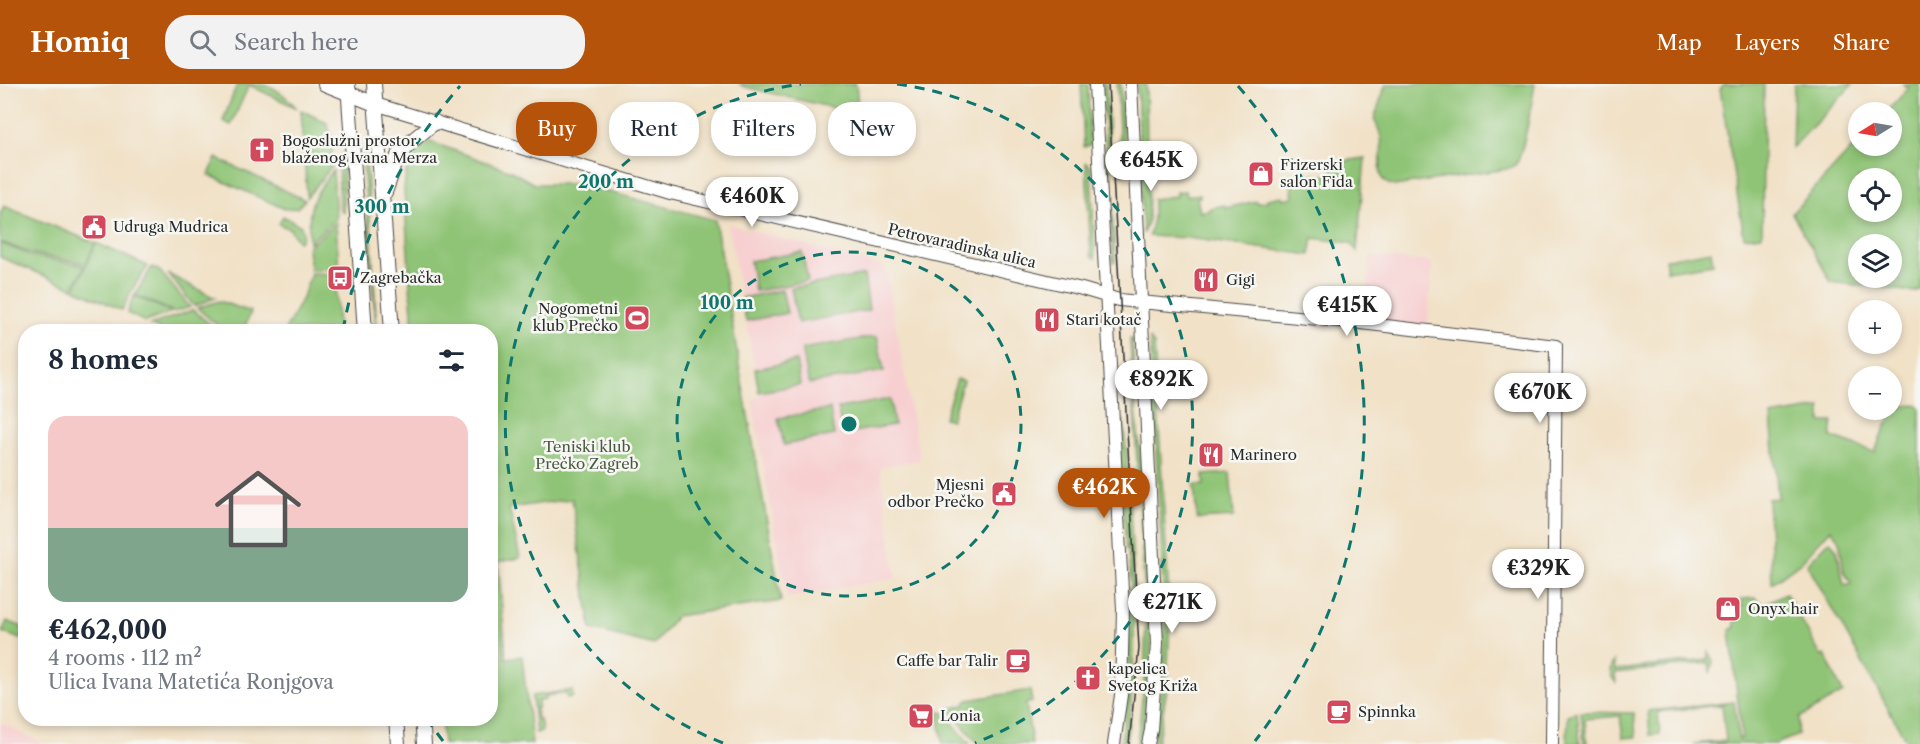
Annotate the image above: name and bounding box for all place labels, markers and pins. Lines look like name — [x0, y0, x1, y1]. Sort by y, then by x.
place label: Bogoslužni prostor blaženog Ivana Merza — [282, 131, 437, 167]
church icon: Bogoslužni prostor blaženog Ivana Merza — [247, 135, 277, 165]
pin: €645K — [1109, 141, 1193, 192]
place label: Frizerski salon Fida — [1280, 155, 1353, 191]
shop icon: Frizerski salon Fida — [1246, 159, 1276, 189]
pin: €460K — [710, 177, 794, 228]
public building icon: Udruga Mudrica — [79, 212, 109, 242]
place label: Udruga Mudrica — [113, 217, 228, 236]
bus stop icon: Zagrebačka — [325, 263, 355, 293]
restaurant icon: Gigi — [1191, 265, 1221, 295]
place label: Zagrebačka — [360, 268, 442, 287]
place label: Gigi — [1226, 270, 1256, 289]
pin: €415K — [1305, 286, 1389, 337]
place label: Nogometni klub Prečko — [533, 299, 618, 335]
sports icon: Nogometni klub Prečko — [622, 303, 652, 333]
restaurant icon: Stari kotač — [1032, 305, 1062, 335]
place label: Stari kotač — [1066, 310, 1142, 329]
pin: €892K — [1119, 360, 1203, 411]
pin: €670K — [1498, 373, 1582, 424]
centre of rings — [839, 414, 859, 434]
restaurant icon: Marinero — [1196, 440, 1226, 470]
place label: Marinero — [1230, 445, 1297, 464]
pin: €462K — [1062, 468, 1146, 519]
place label: Mjesni odbor Prečko — [888, 475, 984, 511]
public building icon: Mjesni odbor Prečko — [989, 479, 1019, 509]
pin: €329K — [1496, 549, 1580, 600]
pin: €271K — [1130, 583, 1214, 634]
shop icon: Onyx hair — [1713, 594, 1743, 624]
place label: Onyx hair — [1748, 599, 1819, 618]
cafe icon: Caffe bar Talir — [1003, 646, 1033, 676]
place label: Caffe bar Talir — [896, 651, 999, 670]
place label: kapelica Svetog Križa — [1108, 659, 1198, 695]
church icon: kapelica Svetog Križa — [1073, 663, 1103, 693]
cafe icon: Spinnka — [1324, 697, 1354, 727]
supermarket icon: Lonia — [906, 701, 936, 731]
place label: Spinnka — [1358, 702, 1416, 721]
place label: Lonia — [940, 706, 981, 725]

